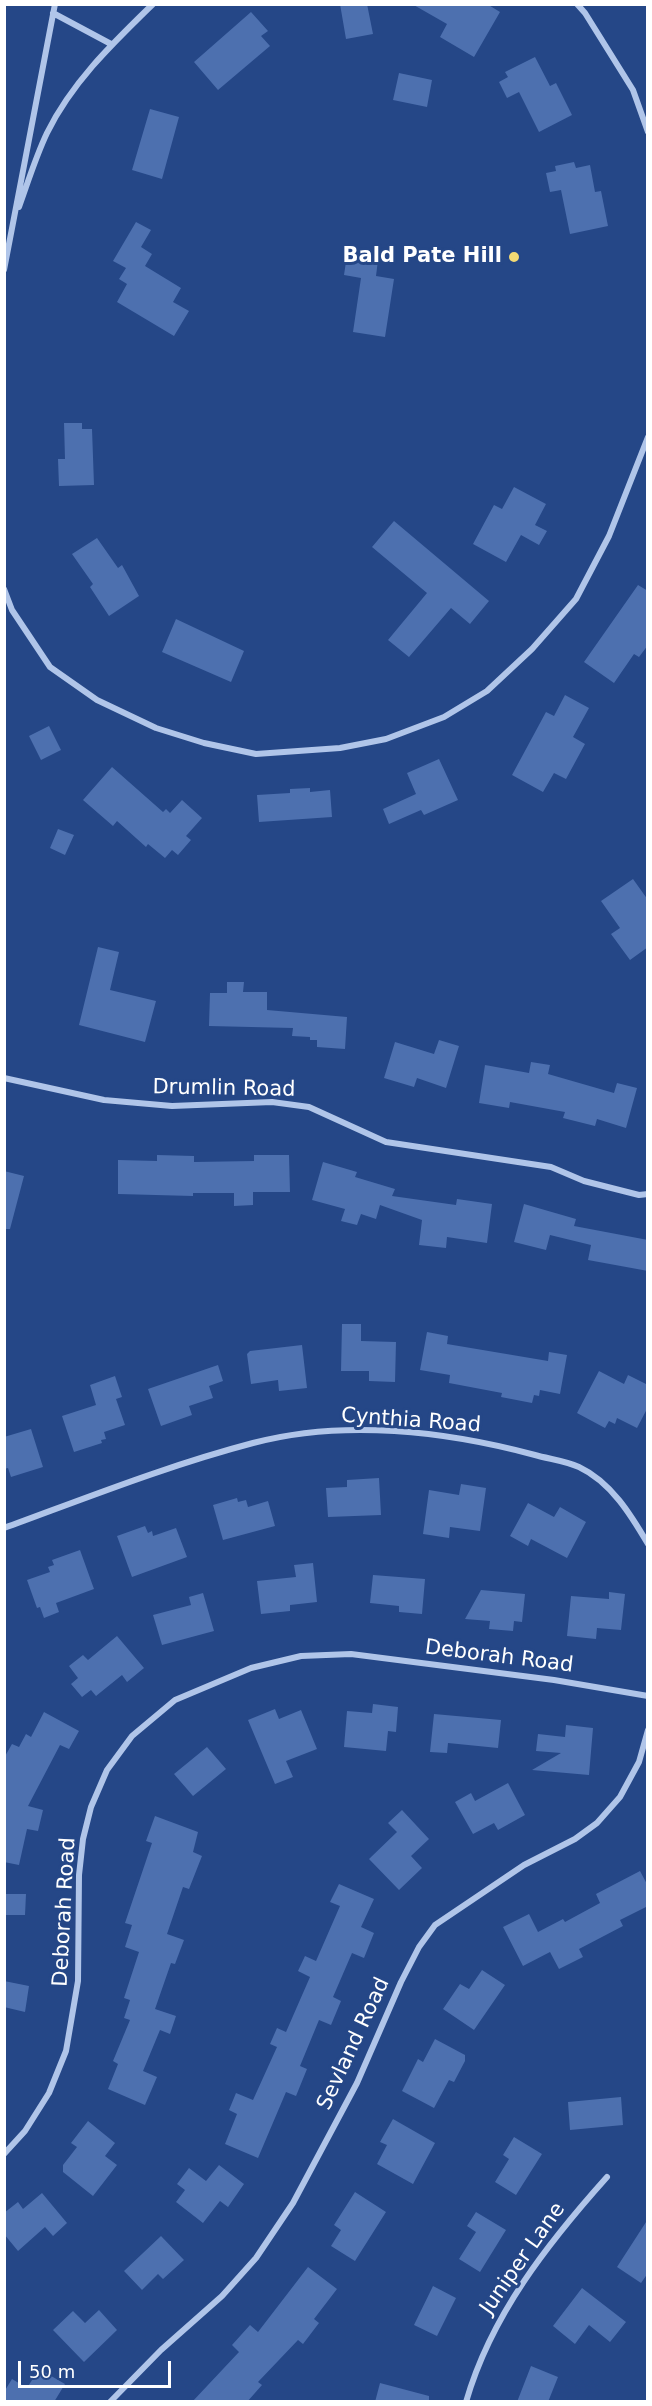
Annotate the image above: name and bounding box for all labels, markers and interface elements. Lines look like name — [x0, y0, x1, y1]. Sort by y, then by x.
place label: Bald Pate Hill — [343, 244, 502, 270]
marker: Bald Pate Hill — [507, 250, 521, 264]
street label: Drumlin Road — [152, 1075, 296, 1103]
street label: Cynthia Road — [340, 1404, 482, 1438]
street label: Deborah Road — [423, 1635, 575, 1679]
street label: Deborah Road — [49, 1837, 81, 1987]
street label: Sevland Road — [312, 1974, 396, 2114]
street label: Juniper Lane — [475, 2198, 571, 2320]
scale bar — [21, 2349, 174, 2387]
text: 50 m — [29, 2361, 75, 2382]

